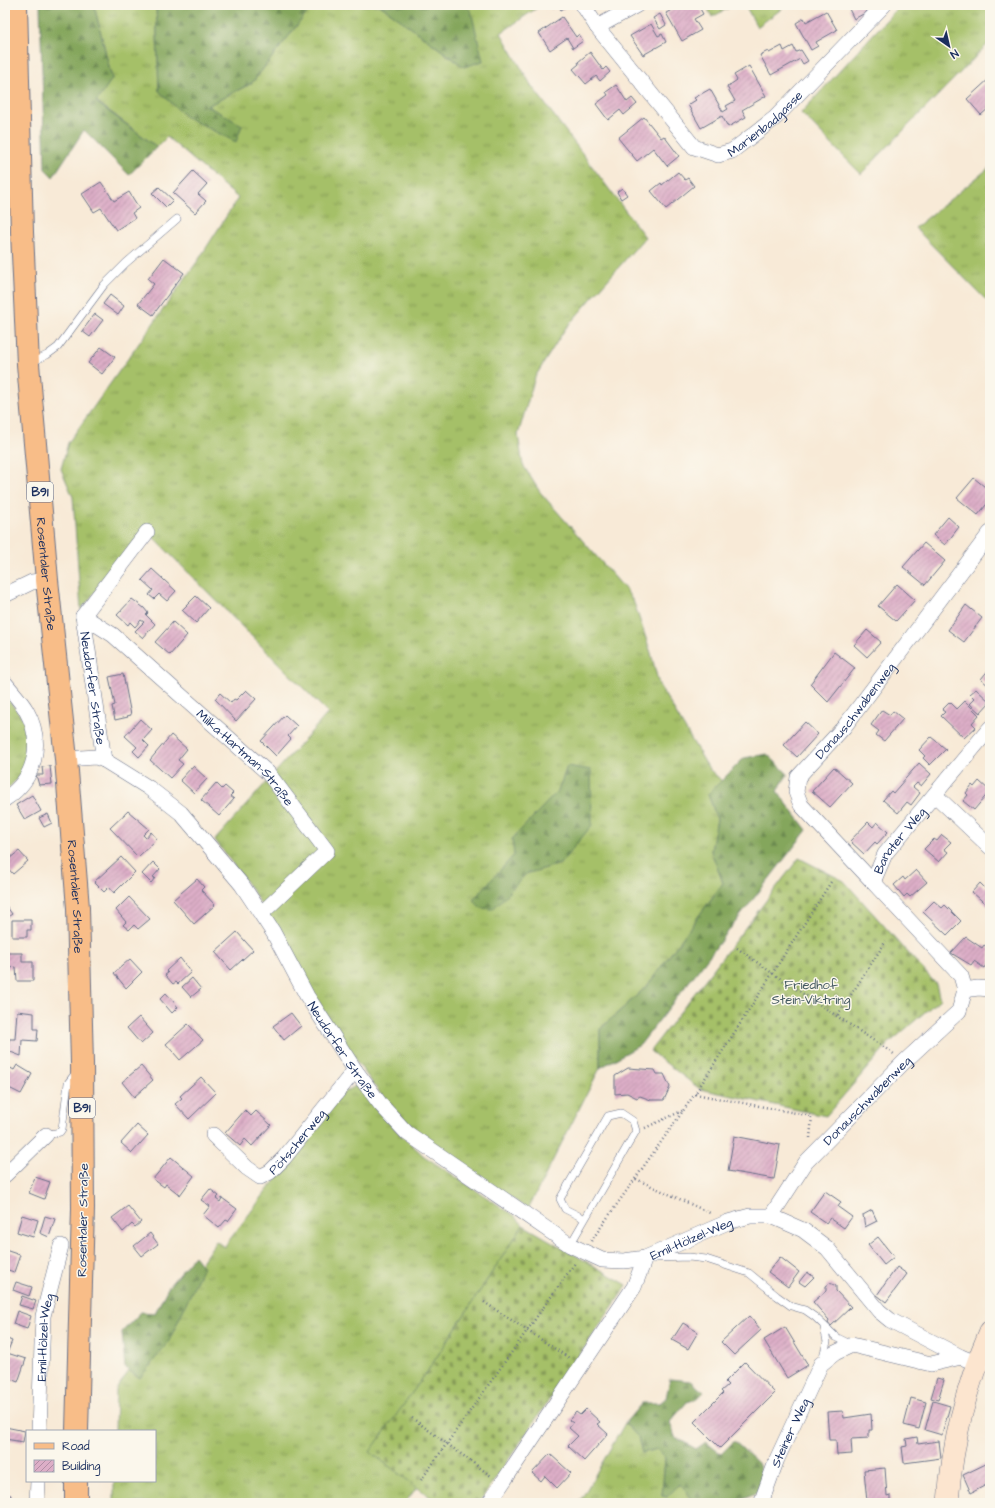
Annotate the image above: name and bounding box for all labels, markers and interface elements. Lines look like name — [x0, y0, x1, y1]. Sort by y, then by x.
north arrow — [929, 26, 969, 66]
text: N — [947, 46, 961, 62]
street label: Marienbadgasse — [724, 87, 807, 162]
road number: B91 — [27, 482, 53, 502]
street label: Rosentaler Straße — [32, 517, 60, 632]
street label: Neudorfer Straße — [75, 631, 110, 746]
street label: Donauschwabenweg — [811, 659, 901, 763]
street label: Milka-Hartman-Straße — [192, 705, 298, 810]
street label: Banater Weg — [870, 803, 931, 877]
street label: Rosentaler Straße — [63, 839, 87, 954]
park label: Friedhof Stein-Viktring — [772, 976, 851, 1010]
street label: Neudorfer Straße — [303, 998, 381, 1103]
street label: Donauschwabenweg — [819, 1052, 916, 1150]
road number: B91 — [69, 1098, 95, 1118]
street label: Pötscherweg — [265, 1105, 331, 1179]
street label: Rosentaler Straße — [73, 1163, 93, 1277]
street label: Emil-Hölzel-Weg — [647, 1213, 735, 1265]
street label: Emil-Hölzel-Weg — [33, 1291, 60, 1382]
street label: Steiner Weg — [767, 1395, 815, 1470]
legend — [26, 1430, 156, 1482]
text: Road — [62, 1438, 90, 1455]
text: Building — [62, 1458, 100, 1476]

